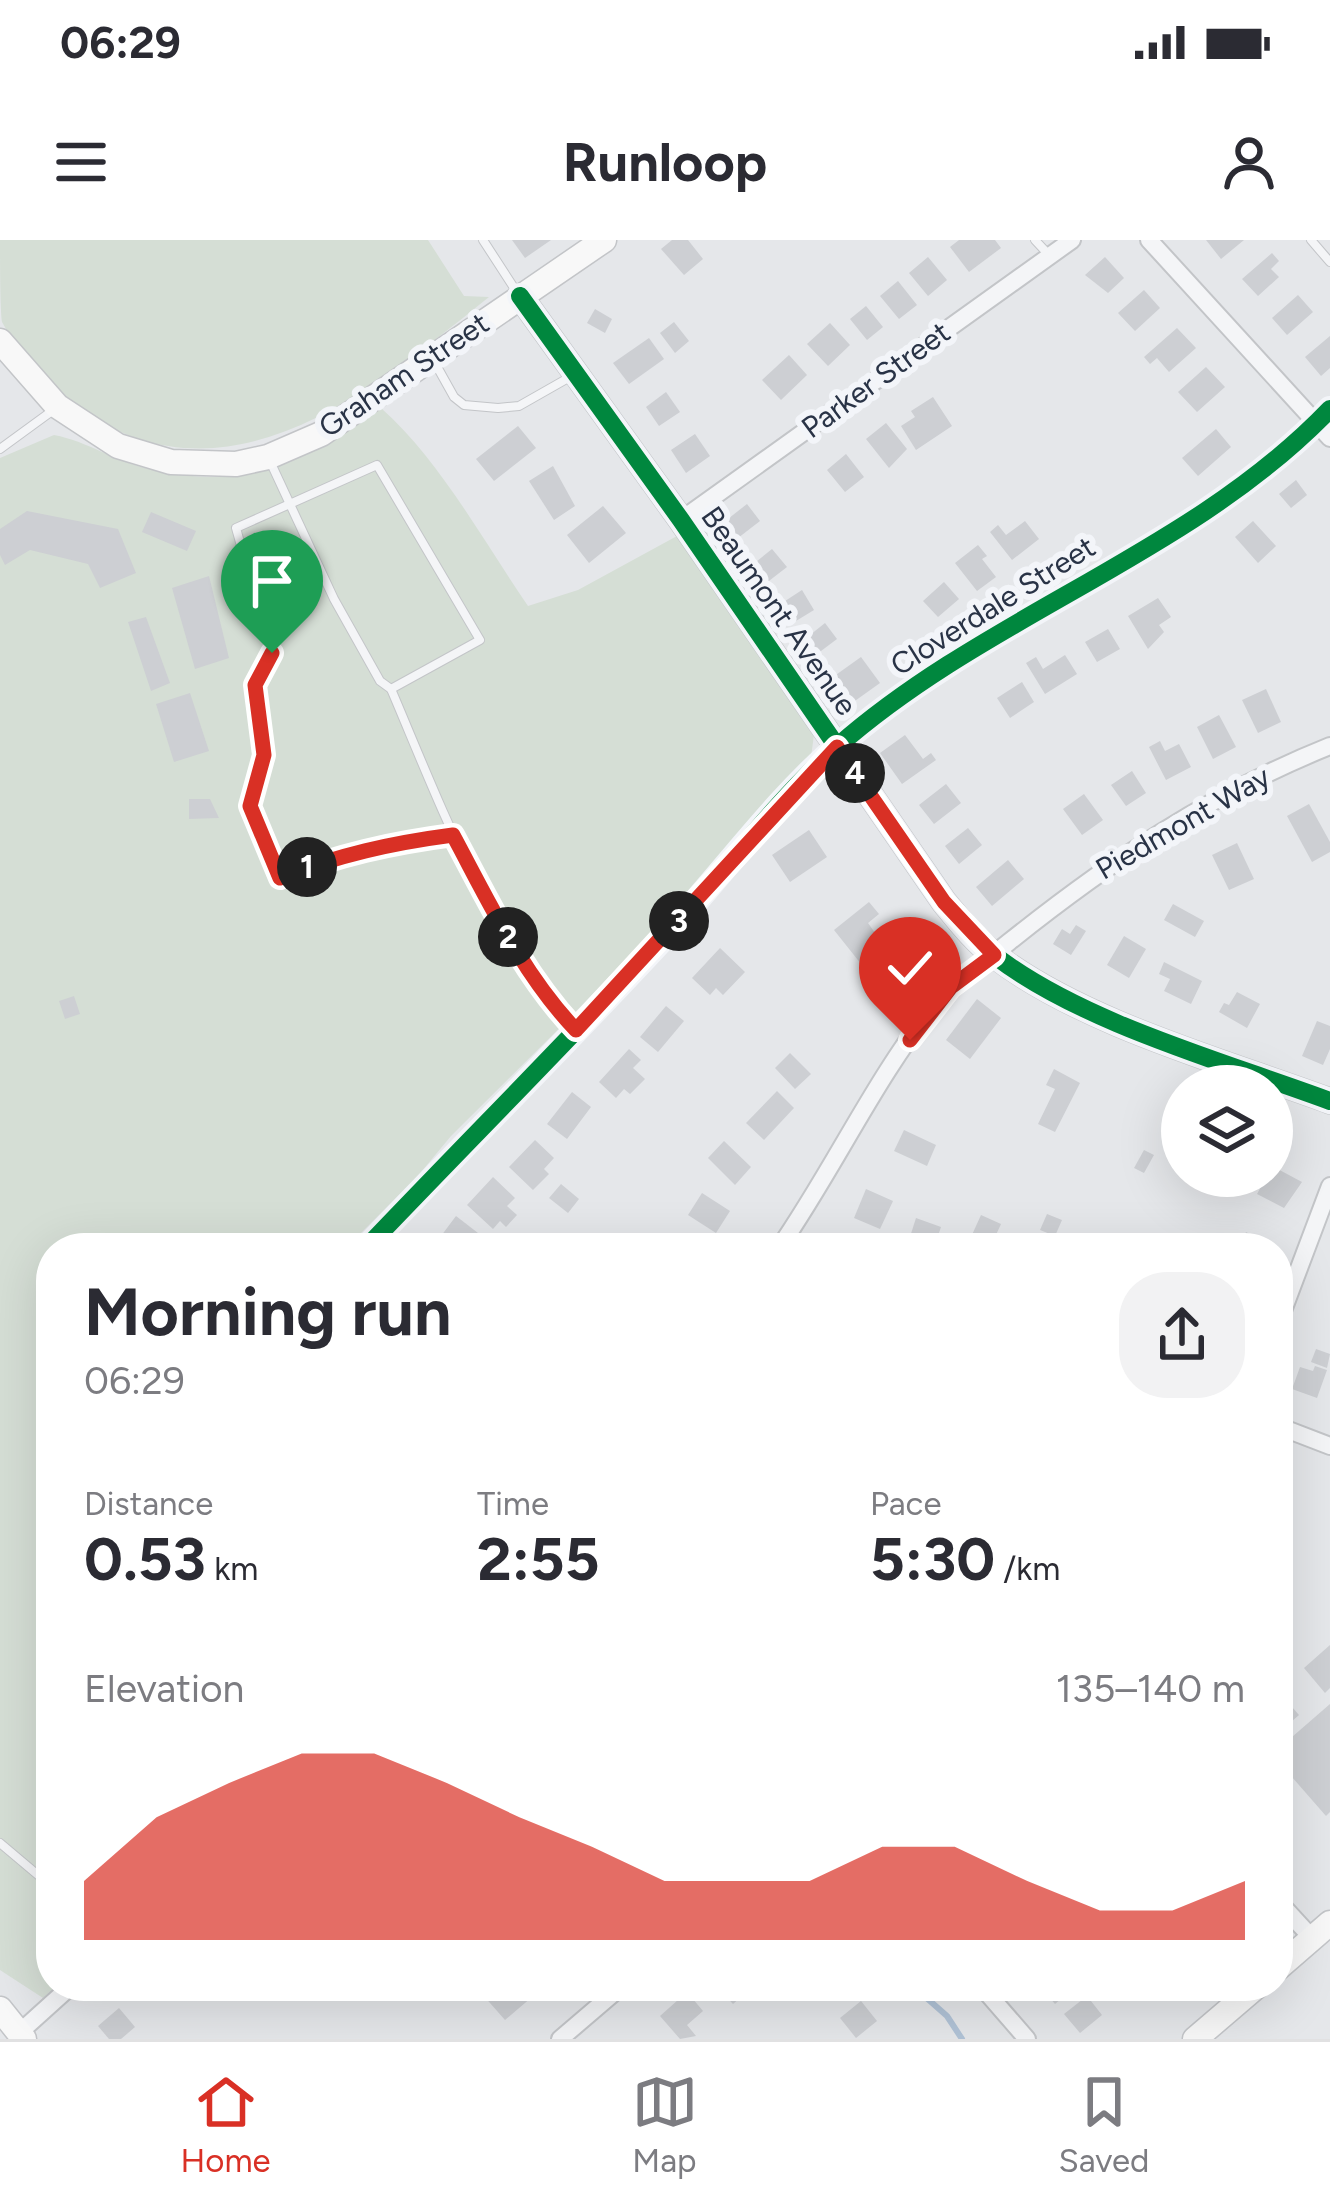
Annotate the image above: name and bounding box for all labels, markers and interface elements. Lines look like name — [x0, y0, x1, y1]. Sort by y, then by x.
text: 06:29 — [60, 15, 181, 69]
icon: menu — [48, 129, 114, 195]
icon: person — [1216, 129, 1282, 195]
text: Runloop — [563, 130, 767, 195]
street label: Graham Street — [312, 304, 496, 445]
street label: Parker Street — [794, 313, 957, 446]
street label: Beaumont Avenue — [694, 499, 865, 722]
street label: Cloverdale Street — [884, 528, 1102, 683]
pin — [221, 530, 323, 653]
icon: arrive — [239, 548, 305, 614]
pin: 4 — [825, 743, 885, 803]
text: 4 — [845, 753, 865, 792]
street label: Piedmont Way — [1089, 758, 1277, 887]
pin: 1 — [277, 837, 337, 897]
text: 1 — [300, 847, 314, 886]
pin: 3 — [649, 891, 709, 951]
text: 3 — [670, 901, 688, 940]
pin: 2 — [478, 907, 538, 967]
text: 2 — [498, 917, 518, 956]
pin — [859, 917, 961, 1040]
icon: check — [877, 935, 943, 1001]
map controls — [1161, 1065, 1293, 1197]
button: layers — [1161, 1065, 1293, 1197]
text: Morning run — [84, 1272, 452, 1352]
button: share — [1119, 1272, 1245, 1398]
text: 06:29 — [84, 1357, 185, 1404]
text: Distance — [84, 1484, 213, 1523]
text: Time — [477, 1484, 549, 1523]
text: Pace — [870, 1484, 941, 1523]
text: 0.53 — [84, 1523, 206, 1595]
text: 2:55 — [477, 1523, 600, 1595]
text: 5:30 — [870, 1523, 995, 1595]
text: km — [206, 1549, 258, 1588]
text: /km — [995, 1549, 1060, 1588]
text: Elevation — [84, 1665, 244, 1712]
text: 135–140 m — [1056, 1665, 1245, 1712]
tab: Home — [180, 2069, 271, 2180]
tab: Map — [632, 2069, 698, 2180]
tab: Saved — [1058, 2069, 1149, 2180]

